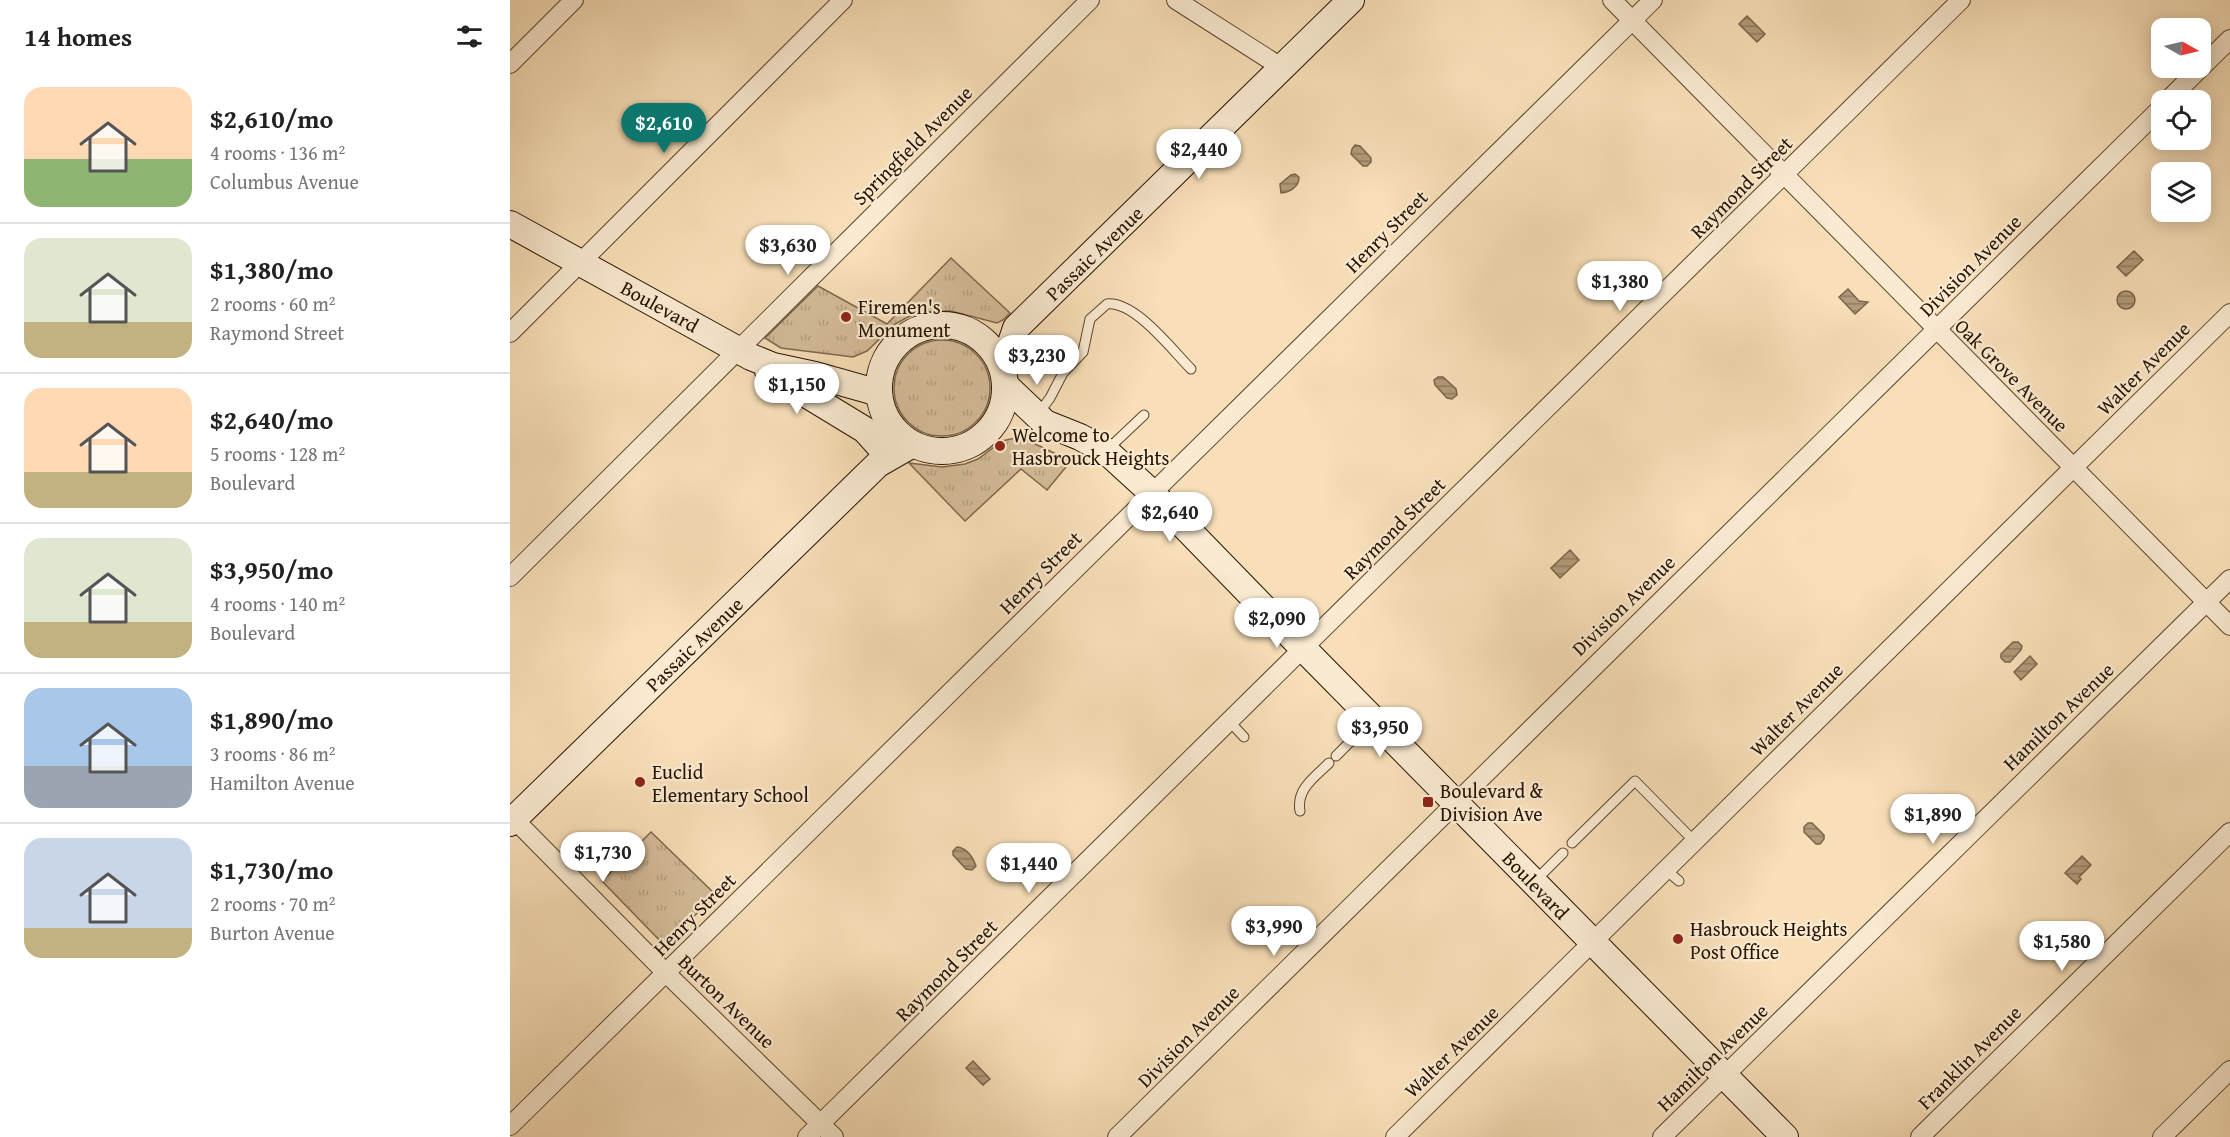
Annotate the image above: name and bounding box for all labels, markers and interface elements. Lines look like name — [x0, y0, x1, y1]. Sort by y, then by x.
text: 14 homes — [24, 17, 132, 56]
north arrow — [2151, 18, 2211, 78]
map controls — [2151, 18, 2211, 222]
icon: filters — [453, 20, 486, 53]
street label: Springfield Avenue — [845, 78, 979, 212]
button: locate — [2151, 90, 2211, 150]
text: $2,610/mo — [210, 99, 333, 138]
pin: $2,610 — [615, 103, 713, 154]
text: $2,610 — [635, 108, 693, 137]
icon: home — [72, 111, 144, 183]
pin: $2,440 — [1150, 129, 1248, 180]
street label: Raymond Street — [1683, 129, 1799, 245]
text: $2,440 — [1170, 134, 1228, 163]
text: 4 rooms · 136 m² — [210, 138, 345, 167]
button: layers — [2151, 162, 2211, 222]
text: Columbus Avenue — [210, 167, 359, 196]
street label: Henry Street — [1338, 183, 1434, 279]
street label: Passaic Avenue — [1039, 199, 1149, 307]
street label: Division Avenue — [1912, 207, 2028, 323]
pin: $3,630 — [739, 225, 837, 276]
text: $3,630 — [759, 230, 817, 259]
text: $1,380/mo — [210, 250, 333, 289]
pin: $1,380 — [1571, 261, 1669, 312]
icon: home — [72, 262, 144, 334]
text: $1,380 — [1591, 266, 1649, 295]
street label: Boulevard — [616, 273, 705, 339]
text: 2 rooms · 60 m² — [210, 289, 336, 318]
place label: Firemen's Monument — [858, 292, 951, 344]
marker: Firemen's Monument — [839, 310, 853, 324]
street label: Oak Grove Avenue — [1949, 312, 2075, 438]
street label: Walter Avenue — [2090, 315, 2196, 421]
text: Raymond Street — [210, 318, 344, 347]
pin: $3,230 — [988, 335, 1086, 386]
text: $3,230 — [1008, 340, 1066, 369]
pin: $1,150 — [748, 364, 846, 415]
text: $1,150 — [768, 369, 826, 398]
text: $2,640/mo — [210, 400, 333, 439]
icon: home — [72, 412, 144, 484]
place label: Welcome to Hasbrouck Heights — [1012, 420, 1170, 472]
text: 5 rooms · 128 m² — [210, 439, 345, 468]
marker: Welcome to Hasbrouck Heights — [993, 439, 1007, 453]
text: Boulevard — [210, 468, 295, 497]
street label: Raymond Street — [1336, 470, 1452, 586]
pin: $2,640 — [1121, 492, 1219, 543]
text: $2,640 — [1141, 497, 1199, 526]
street label: Henry Street — [992, 524, 1088, 620]
street label: Division Avenue — [1565, 548, 1681, 662]
text: $3,950/mo — [210, 550, 333, 589]
icon: home — [72, 562, 144, 634]
text: 4 rooms · 140 m² — [210, 589, 345, 618]
street label: Passaic Avenue — [639, 590, 749, 698]
pin: $2,090 — [1228, 598, 1326, 649]
text: $2,090 — [1248, 603, 1306, 632]
text: Boulevard — [210, 618, 295, 647]
street label: Hamilton Avenue — [1996, 655, 2120, 777]
street label: Walter Avenue — [1743, 656, 1849, 762]
text: $1,890/mo — [210, 700, 333, 739]
pin: $3,950 — [1331, 707, 1429, 758]
icon: home — [72, 712, 144, 784]
text: $3,950 — [1351, 712, 1409, 741]
text: 3 rooms · 86 m² — [210, 739, 336, 768]
place label: Euclid Elementary School — [652, 757, 809, 809]
text: Hamilton Avenue — [210, 768, 355, 797]
marker: Euclid Elementary School — [633, 775, 647, 789]
place label: Boulevard & Division Ave — [1440, 776, 1544, 828]
pin: $1,890 — [1884, 794, 1982, 845]
marker: Boulevard & Division Ave — [1421, 795, 1435, 809]
text: $1,890 — [1904, 799, 1962, 828]
pin: $1,730 — [554, 832, 652, 883]
text: $1,730 — [574, 837, 632, 866]
pin: $1,440 — [980, 843, 1078, 894]
street label: Boulevard — [1496, 844, 1576, 926]
text: $1,440 — [1000, 848, 1058, 877]
text: $1,730/mo — [210, 850, 333, 889]
icon: home — [72, 862, 144, 934]
street label: Henry Street — [646, 866, 742, 962]
text: 2 rooms · 70 m² — [210, 889, 336, 918]
pin: $3,990 — [1225, 906, 1323, 957]
text: $3,990 — [1245, 911, 1303, 940]
street label: Raymond Street — [888, 912, 1004, 1028]
place label: Hasbrouck Heights Post Office — [1690, 914, 1848, 966]
text: Burton Avenue — [210, 918, 335, 947]
pin: $1,580 — [2013, 921, 2111, 972]
text: $1,580 — [2033, 926, 2091, 955]
marker: Hasbrouck Heights Post Office — [1671, 932, 1685, 946]
street label: Burton Avenue — [672, 947, 782, 1055]
street label: Division Avenue — [1130, 978, 1246, 1094]
street label: Hamilton Avenue — [1650, 996, 1774, 1118]
street label: Walter Avenue — [1397, 998, 1505, 1104]
street label: Franklin Avenue — [1910, 998, 2028, 1116]

